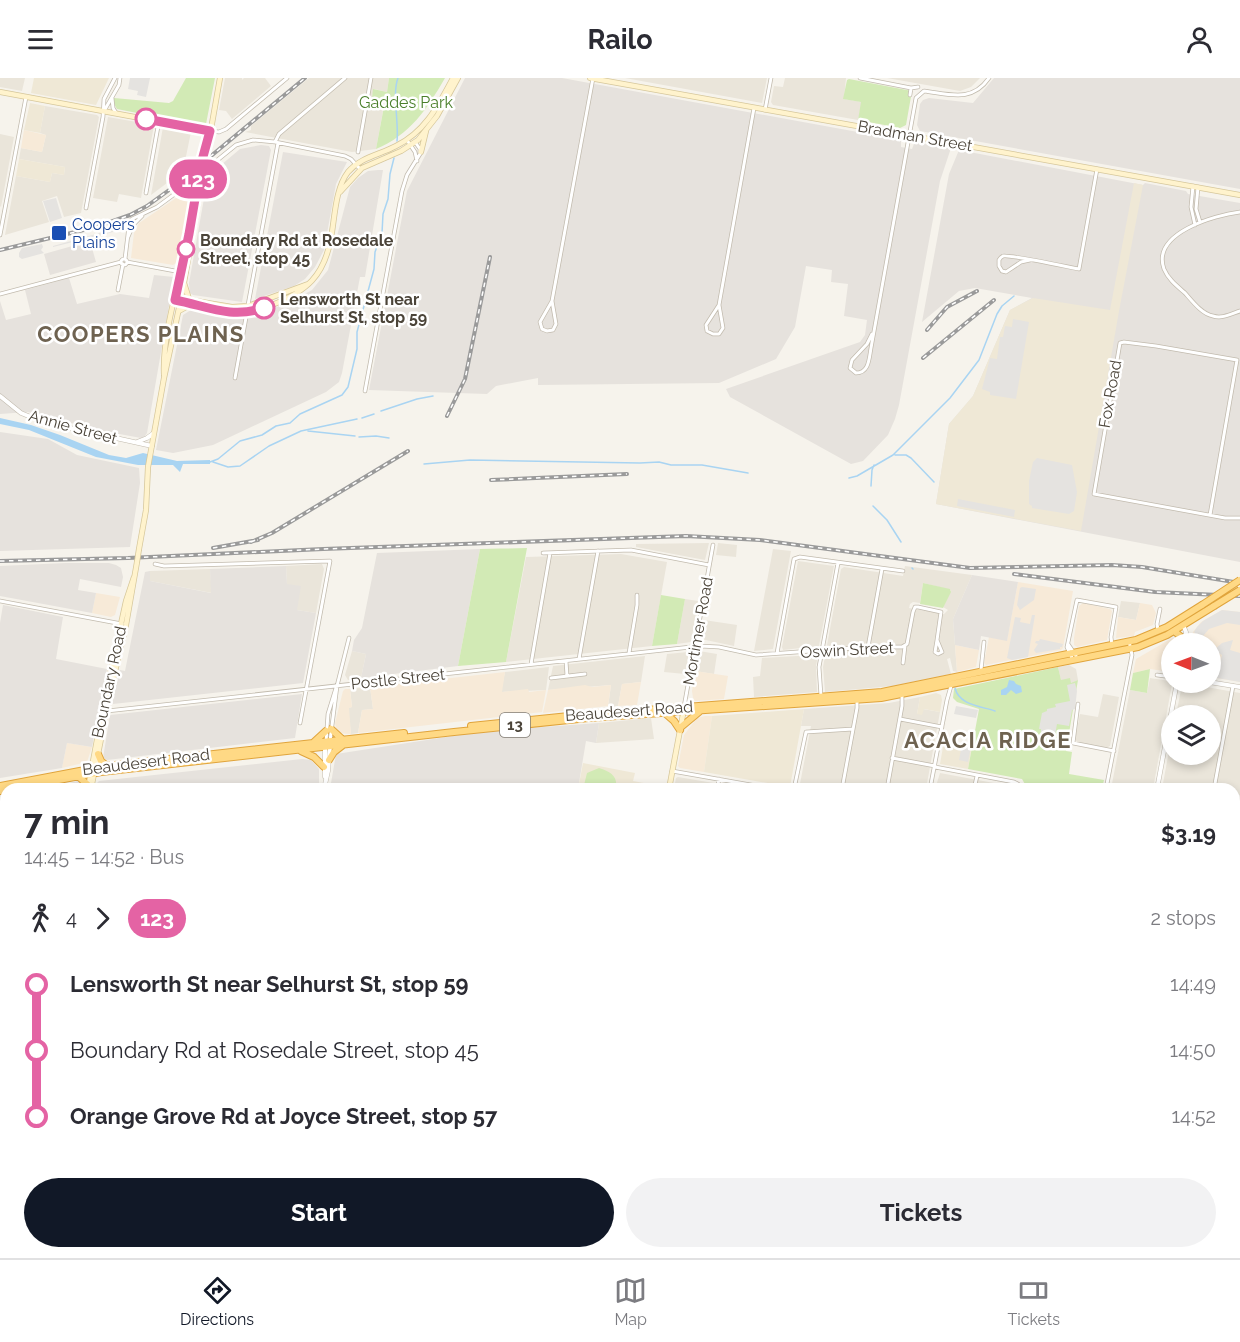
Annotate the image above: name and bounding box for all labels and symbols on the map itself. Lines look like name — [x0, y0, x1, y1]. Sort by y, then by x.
park label: Gaddes Park — [359, 93, 453, 112]
unlabelled marker — [135, 108, 157, 130]
street label: Bradman Street — [856, 117, 974, 156]
line badge: 123 — [164, 160, 232, 198]
place label: Coopers Plains — [72, 215, 135, 252]
marker: Coopers Plains — [50, 224, 68, 242]
place label: Boundary Rd at Rosedale Street, stop 45 — [200, 231, 394, 268]
marker: Boundary Rd at Rosedale Street, stop 45 — [177, 240, 195, 258]
place label: Lensworth St near Selhurst St, stop 59 — [280, 290, 427, 327]
marker: Lensworth St near Selhurst St, stop 59 — [253, 297, 275, 319]
district label: COOPERS PLAINS — [37, 321, 245, 347]
street label: Fox Road — [1095, 359, 1125, 429]
street label: Annie Street — [27, 406, 120, 448]
street label: Mortimer Road — [679, 575, 717, 687]
street label: Boundary Road — [88, 624, 130, 740]
north arrow — [1161, 633, 1221, 693]
street label: Oswin Street — [800, 638, 895, 662]
street label: Postle Street — [350, 665, 447, 693]
street label: Beaudesert Road — [564, 697, 694, 725]
road number: 13 — [500, 713, 530, 737]
district label: ACACIA RIDGE — [904, 727, 1072, 753]
street label: Beaudesert Road — [81, 745, 211, 779]

